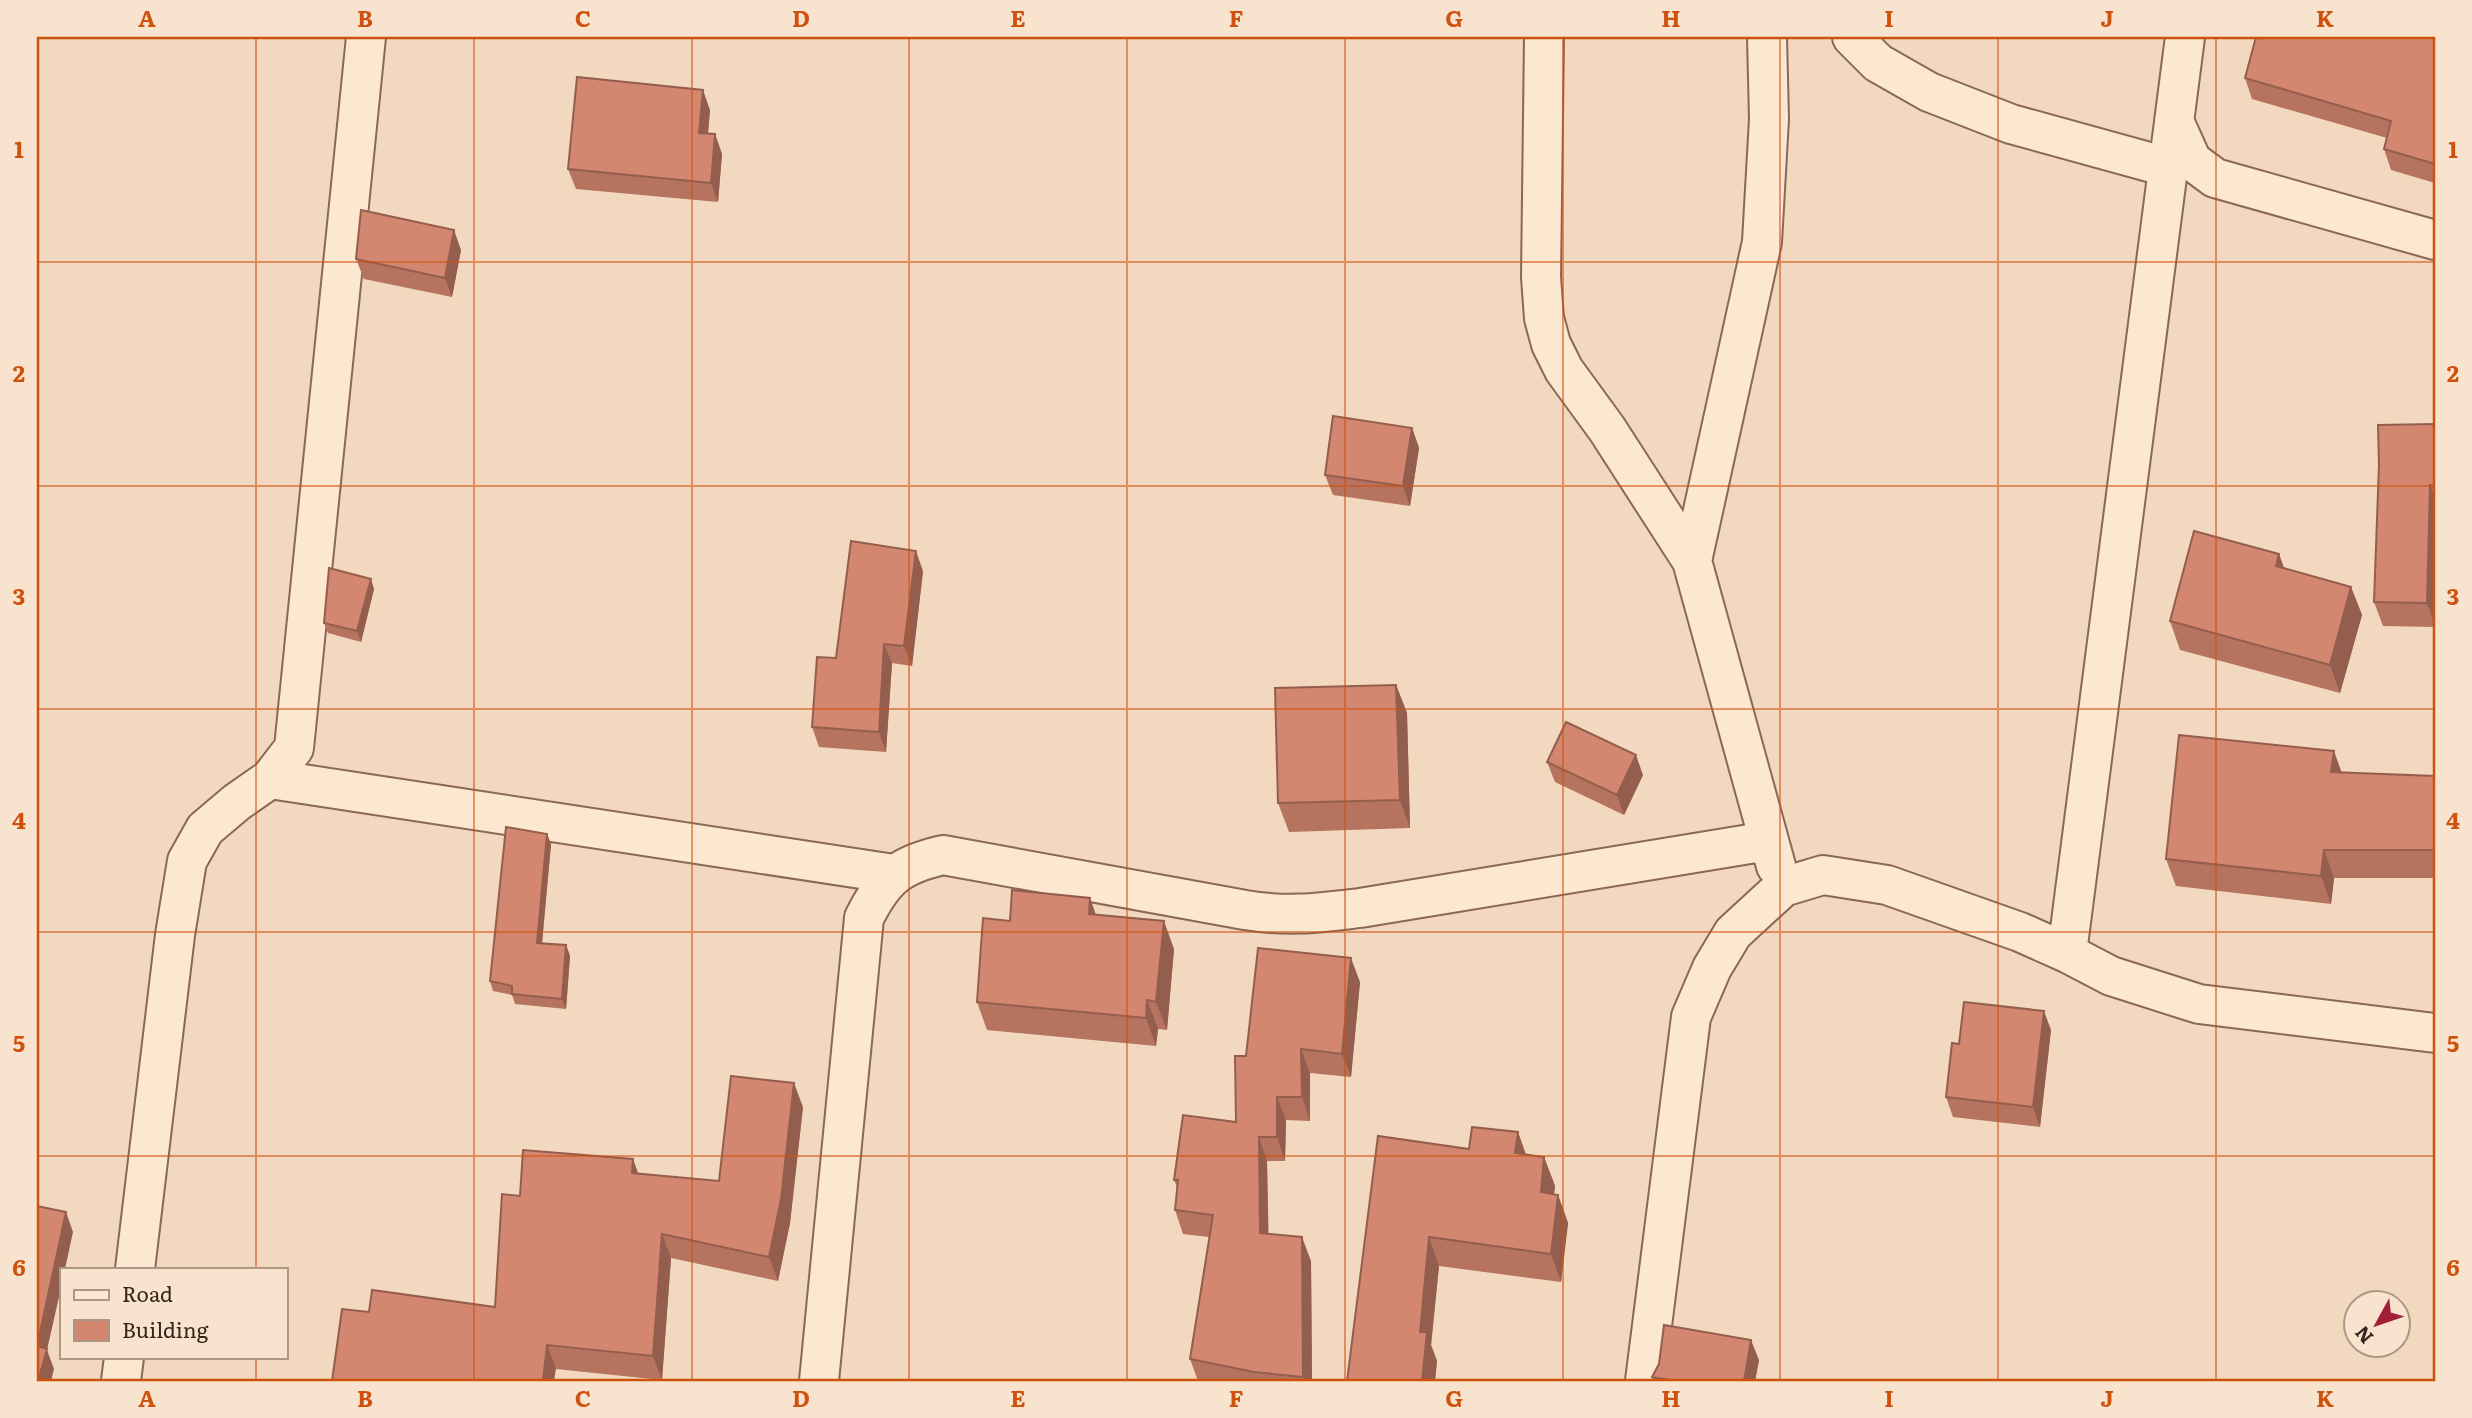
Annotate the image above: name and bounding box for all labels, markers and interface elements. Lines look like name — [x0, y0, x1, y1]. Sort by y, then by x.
text: A — [138, 0, 156, 34]
text: B — [357, 0, 373, 34]
text: C — [575, 0, 591, 34]
text: D — [792, 0, 810, 34]
text: E — [1010, 0, 1026, 34]
text: F — [1229, 0, 1244, 34]
text: G — [1445, 0, 1463, 34]
text: H — [1661, 0, 1681, 34]
text: I — [1884, 0, 1894, 34]
text: J — [2100, 0, 2114, 34]
text: K — [2316, 0, 2334, 34]
text: 1 — [14, 131, 24, 165]
text: 1 — [2448, 131, 2458, 165]
text: 2 — [13, 355, 25, 389]
text: 2 — [2447, 355, 2459, 389]
text: 3 — [13, 578, 25, 612]
text: 3 — [2447, 578, 2459, 612]
text: 4 — [12, 802, 26, 836]
text: 4 — [2446, 802, 2460, 836]
text: 5 — [13, 1025, 25, 1059]
text: 5 — [2447, 1025, 2459, 1059]
text: 6 — [12, 1249, 26, 1283]
text: 6 — [2446, 1249, 2460, 1283]
legend — [60, 1268, 287, 1358]
text: Road — [122, 1277, 173, 1308]
north arrow — [2342, 1288, 2412, 1358]
text: Building — [122, 1313, 209, 1344]
text: N — [2347, 1320, 2379, 1351]
text: A — [138, 1380, 156, 1414]
text: B — [357, 1380, 373, 1414]
text: C — [575, 1380, 591, 1414]
text: D — [792, 1380, 810, 1414]
text: E — [1010, 1380, 1026, 1414]
text: F — [1229, 1380, 1244, 1414]
text: G — [1445, 1380, 1463, 1414]
text: H — [1661, 1380, 1681, 1414]
text: I — [1884, 1380, 1894, 1414]
text: J — [2100, 1380, 2114, 1414]
text: K — [2316, 1380, 2334, 1414]

